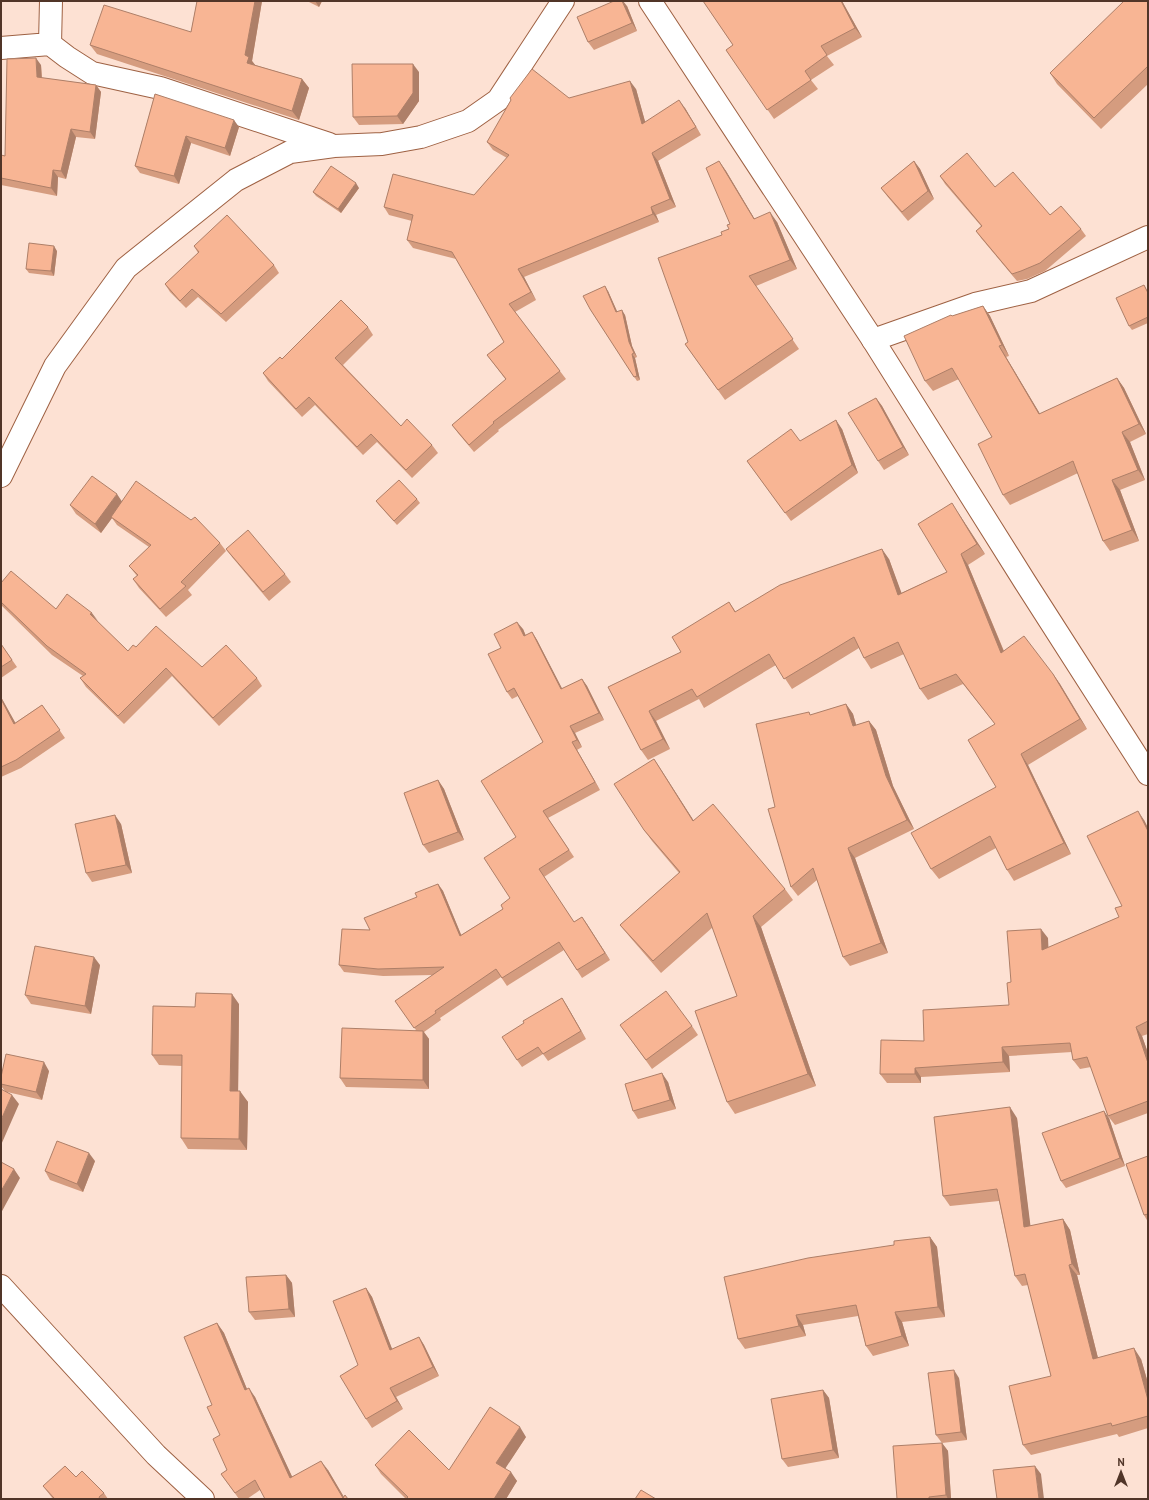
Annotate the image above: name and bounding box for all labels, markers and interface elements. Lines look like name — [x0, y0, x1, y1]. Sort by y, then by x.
north arrow — [1101, 1452, 1141, 1492]
text: N — [1117, 1455, 1125, 1469]

